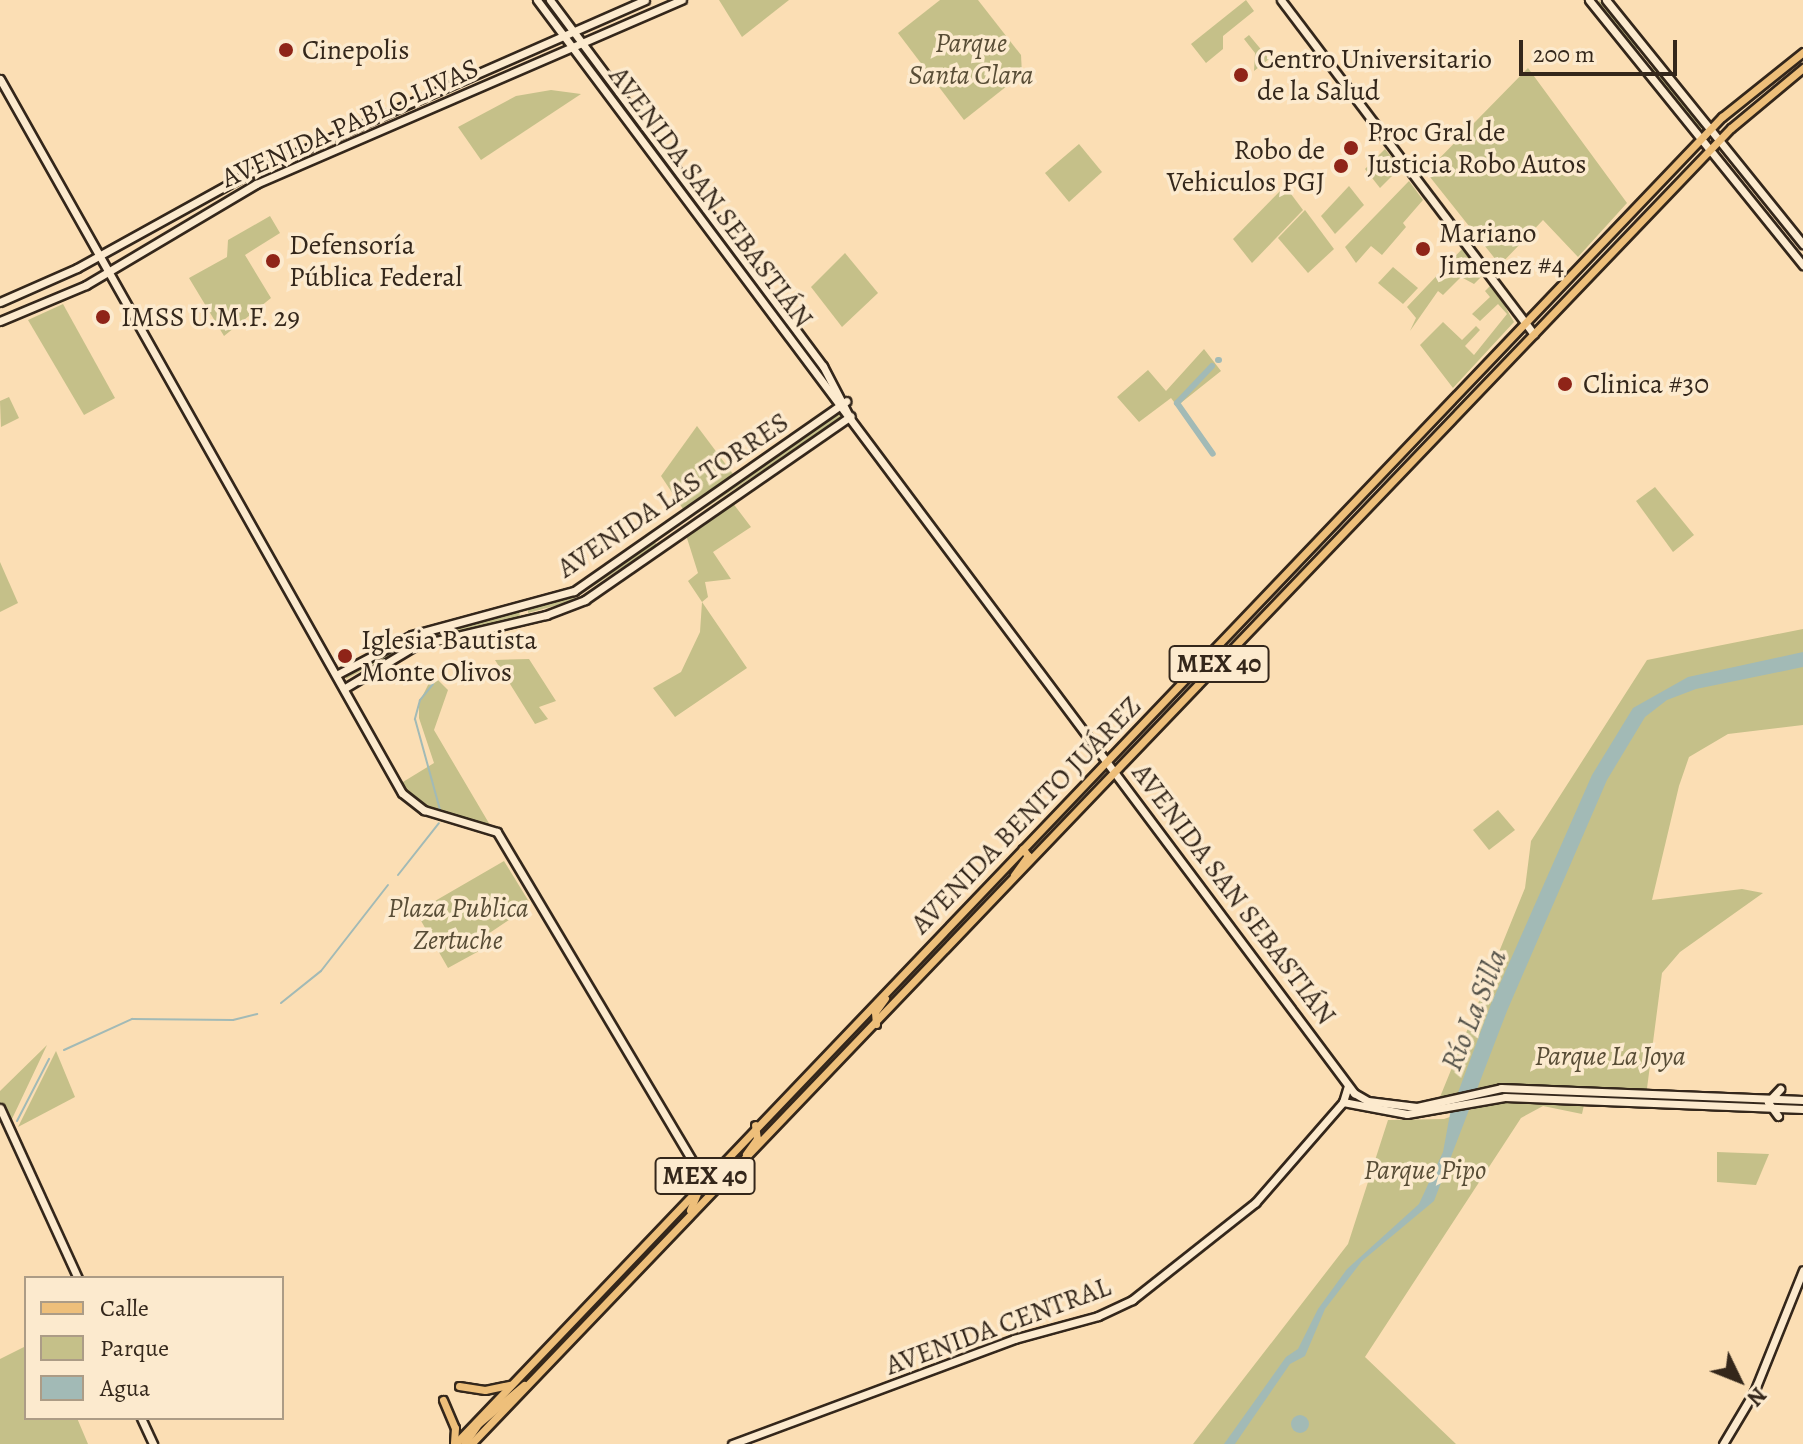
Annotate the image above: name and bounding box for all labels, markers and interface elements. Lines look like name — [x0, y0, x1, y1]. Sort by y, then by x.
scale bar — [1523, 24, 1681, 74]
park label: Parque Santa Clara — [909, 26, 1033, 92]
place label: Cinepolis — [302, 33, 409, 67]
text: 200 m — [1533, 38, 1595, 70]
marker: Cinepolis — [277, 41, 295, 59]
place label: Centro Universitario de la Salud — [1257, 42, 1492, 108]
street label: AVENIDA PABLO LIVAS — [216, 51, 484, 195]
street label: AVENIDA SAN SEBASTIÁN — [602, 60, 820, 334]
marker: Centro Universitario de la Salud — [1232, 66, 1250, 84]
place label: Proc Gral de Justicia Robo Autos — [1367, 115, 1587, 181]
place label: Robo de Vehiculos PGJ — [1167, 133, 1325, 199]
marker: Proc Gral de Justicia Robo Autos — [1342, 139, 1360, 157]
marker: Robo de Vehiculos PGJ — [1332, 157, 1350, 175]
place label: Mariano Jimenez #4 — [1439, 216, 1564, 282]
place label: Defensoría Pública Federal — [289, 228, 462, 294]
marker: Mariano Jimenez #4 — [1414, 240, 1432, 258]
marker: Defensoría Pública Federal — [264, 252, 282, 270]
place label: IMSS U.M.F. 29 — [121, 300, 300, 334]
marker: IMSS U.M.F. 29 — [92, 306, 114, 328]
place label: Clinica #30 — [1583, 367, 1709, 401]
marker: Clinica #30 — [1554, 373, 1576, 395]
street label: AVENIDA LAS TORRES — [551, 405, 795, 585]
place label: Iglesia Bautista Monte Olivos — [361, 623, 537, 689]
road number: MEX 40 — [1167, 642, 1271, 686]
marker: Iglesia Bautista Monte Olivos — [336, 647, 354, 665]
street label: AVENIDA BENITO JUÁREZ — [904, 689, 1148, 941]
street label: AVENIDA SAN SEBASTIÁN — [1125, 757, 1343, 1031]
park label: Plaza Publica Zertuche — [387, 891, 529, 957]
water label: Río La Silla — [1433, 944, 1515, 1076]
park label: Parque La Joya — [1534, 1039, 1686, 1073]
park label: Parque Pipo — [1364, 1153, 1486, 1187]
road number: MEX 40 — [653, 1154, 757, 1198]
street label: AVENIDA CENTRAL — [881, 1270, 1115, 1382]
legend — [24, 1276, 284, 1420]
text: Calle — [100, 1292, 149, 1324]
text: Parque — [100, 1332, 169, 1364]
north arrow — [1699, 1340, 1779, 1420]
text: Agua — [100, 1372, 150, 1404]
text: N — [1740, 1380, 1773, 1412]

